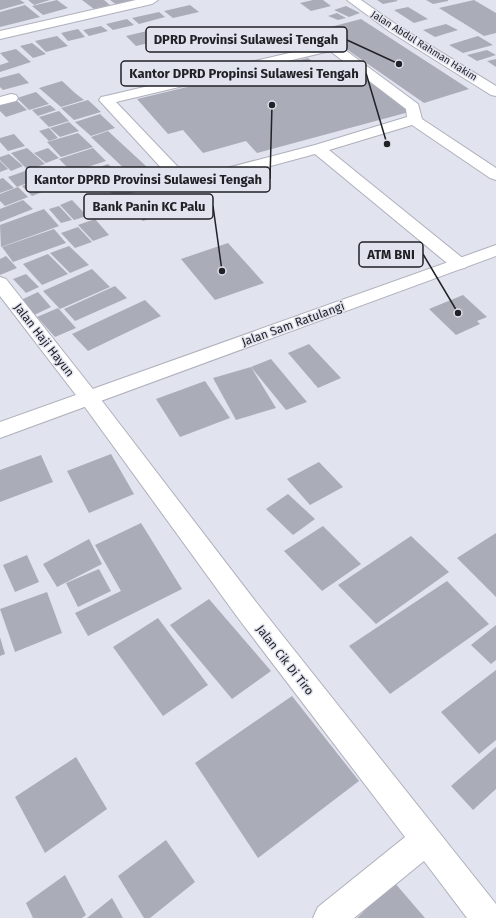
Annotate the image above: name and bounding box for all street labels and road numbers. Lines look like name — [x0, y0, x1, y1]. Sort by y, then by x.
street label: Jalan Abdul Rahman Hakim — [369, 8, 479, 84]
street label: Jalan Sam Ratulangi — [240, 299, 346, 349]
street label: Jalan Haji Hayun — [11, 301, 77, 379]
street label: Jalan Cik Di Tiro — [253, 622, 317, 698]

